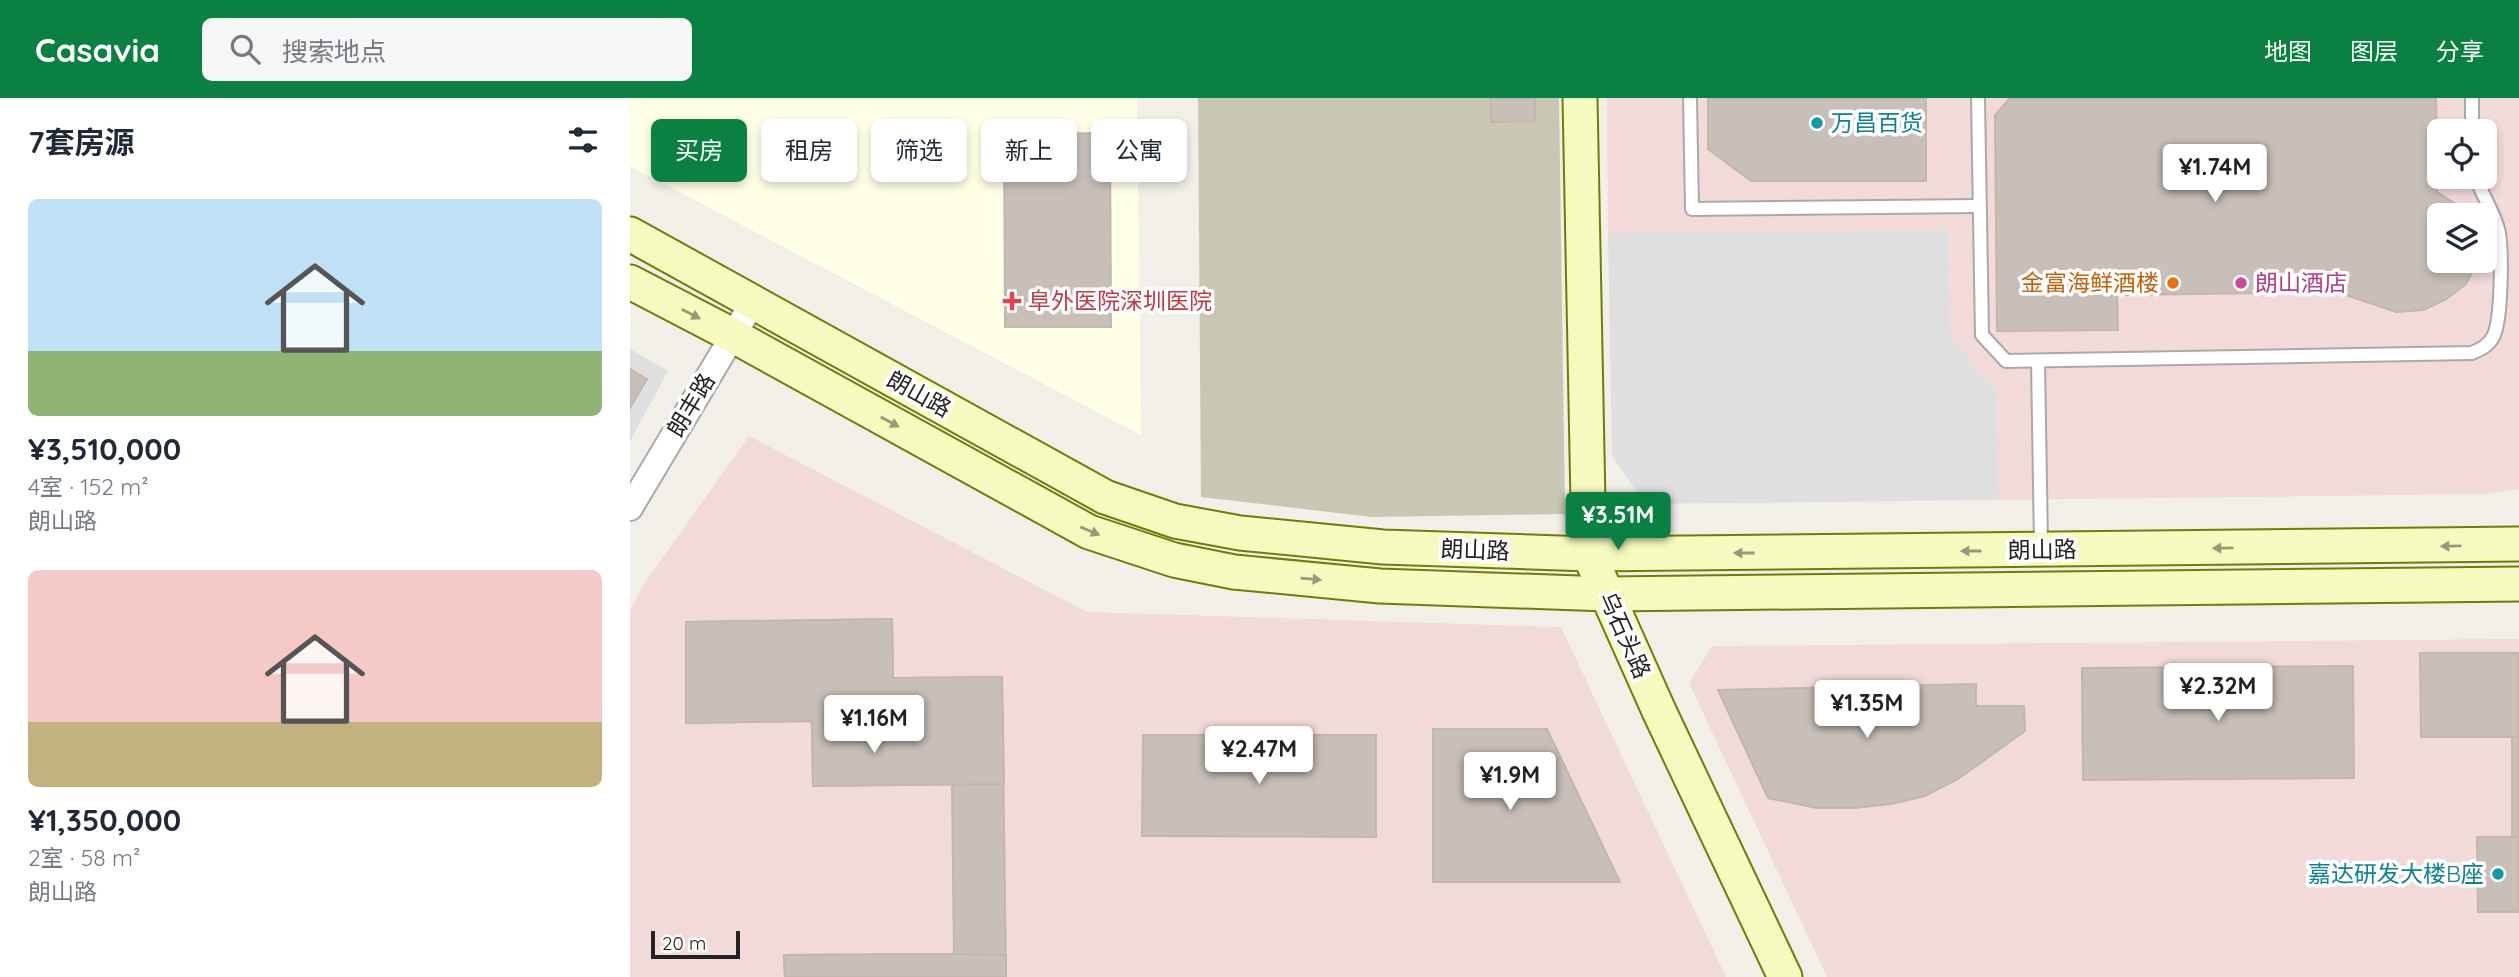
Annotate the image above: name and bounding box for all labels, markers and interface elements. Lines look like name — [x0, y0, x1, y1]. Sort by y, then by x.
search box — [202, 18, 692, 81]
text: Casavia — [35, 29, 160, 70]
icon: search — [226, 30, 264, 68]
text: 搜索地点 — [282, 35, 386, 68]
text: 地图 — [2264, 36, 2312, 66]
text: 图层 — [2350, 36, 2398, 66]
text: 分享 — [2436, 36, 2484, 66]
place label: 万昌百货 — [1831, 108, 1923, 137]
marker: 万昌百货 — [1809, 115, 1825, 131]
chip: 买房 — [651, 119, 747, 182]
chip: 租房 — [761, 119, 857, 182]
chip: 筛选 — [871, 119, 967, 182]
chip: 新上 — [981, 119, 1077, 182]
chip: 公寓 — [1091, 119, 1187, 182]
map controls — [2427, 119, 2497, 273]
button: locate — [2427, 119, 2497, 189]
icon: filters — [564, 121, 602, 159]
text: 7套房源 — [28, 123, 134, 161]
pin: ¥1.74M — [2158, 144, 2272, 204]
text: ¥1.74M — [2179, 152, 2251, 181]
button: layers — [2427, 203, 2497, 273]
icon: home — [252, 245, 378, 371]
place label: 金富海鲜酒楼 — [2021, 268, 2159, 297]
place label: 朗山酒店 — [2255, 268, 2347, 297]
marker: 金富海鲜酒楼 — [2165, 275, 2181, 291]
marker: 朗山酒店 — [2233, 275, 2249, 291]
place label: 阜外医院深圳医院 — [1028, 286, 1212, 315]
marker: 阜外医院深圳医院 — [1002, 291, 1022, 311]
one-way arrow — [681, 307, 701, 319]
street label: 朗山路 — [882, 364, 956, 423]
street label: 朗丰路 — [660, 368, 721, 442]
one-way arrow — [881, 416, 901, 428]
text: ¥3,510,000 — [28, 430, 181, 468]
text: 4室 · 152 m² — [28, 472, 149, 501]
pin: ¥3.51M — [1561, 492, 1675, 552]
text: ¥3.51M — [1582, 500, 1654, 529]
text: 朗山路 — [28, 506, 97, 535]
one-way arrow — [1080, 525, 1100, 537]
street label: 朗山路 — [1440, 534, 1510, 565]
street label: 朗山路 — [2007, 534, 2077, 565]
one-way arrow — [2440, 540, 2462, 552]
one-way arrow — [2212, 543, 2234, 554]
one-way arrow — [1960, 545, 1982, 557]
one-way arrow — [1733, 547, 1755, 559]
one-way arrow — [1300, 574, 1322, 585]
street label: 乌石头路 — [1594, 587, 1657, 683]
icon: home — [252, 616, 378, 742]
pin: ¥2.32M — [2161, 664, 2275, 723]
text: ¥2.32M — [2180, 671, 2256, 700]
pin: ¥1.35M — [1810, 680, 1924, 740]
text: ¥1.35M — [1831, 688, 1903, 717]
pin: ¥1.16M — [817, 696, 931, 755]
text: ¥1.16M — [840, 703, 908, 732]
pin: ¥2.47M — [1202, 726, 1316, 786]
text: ¥2.47M — [1221, 734, 1297, 763]
pin: ¥1.9M — [1461, 752, 1559, 812]
text: ¥1.9M — [1480, 760, 1540, 789]
text: ¥1,350,000 — [28, 801, 181, 839]
text: 2室 · 58 m² — [28, 843, 140, 872]
place label: 嘉达研发大楼B座 — [2308, 859, 2484, 888]
marker: 嘉达研发大楼B座 — [2490, 866, 2506, 882]
text: 朗山路 — [28, 877, 97, 906]
scale bar — [651, 928, 740, 960]
text: 20 m — [662, 931, 706, 955]

